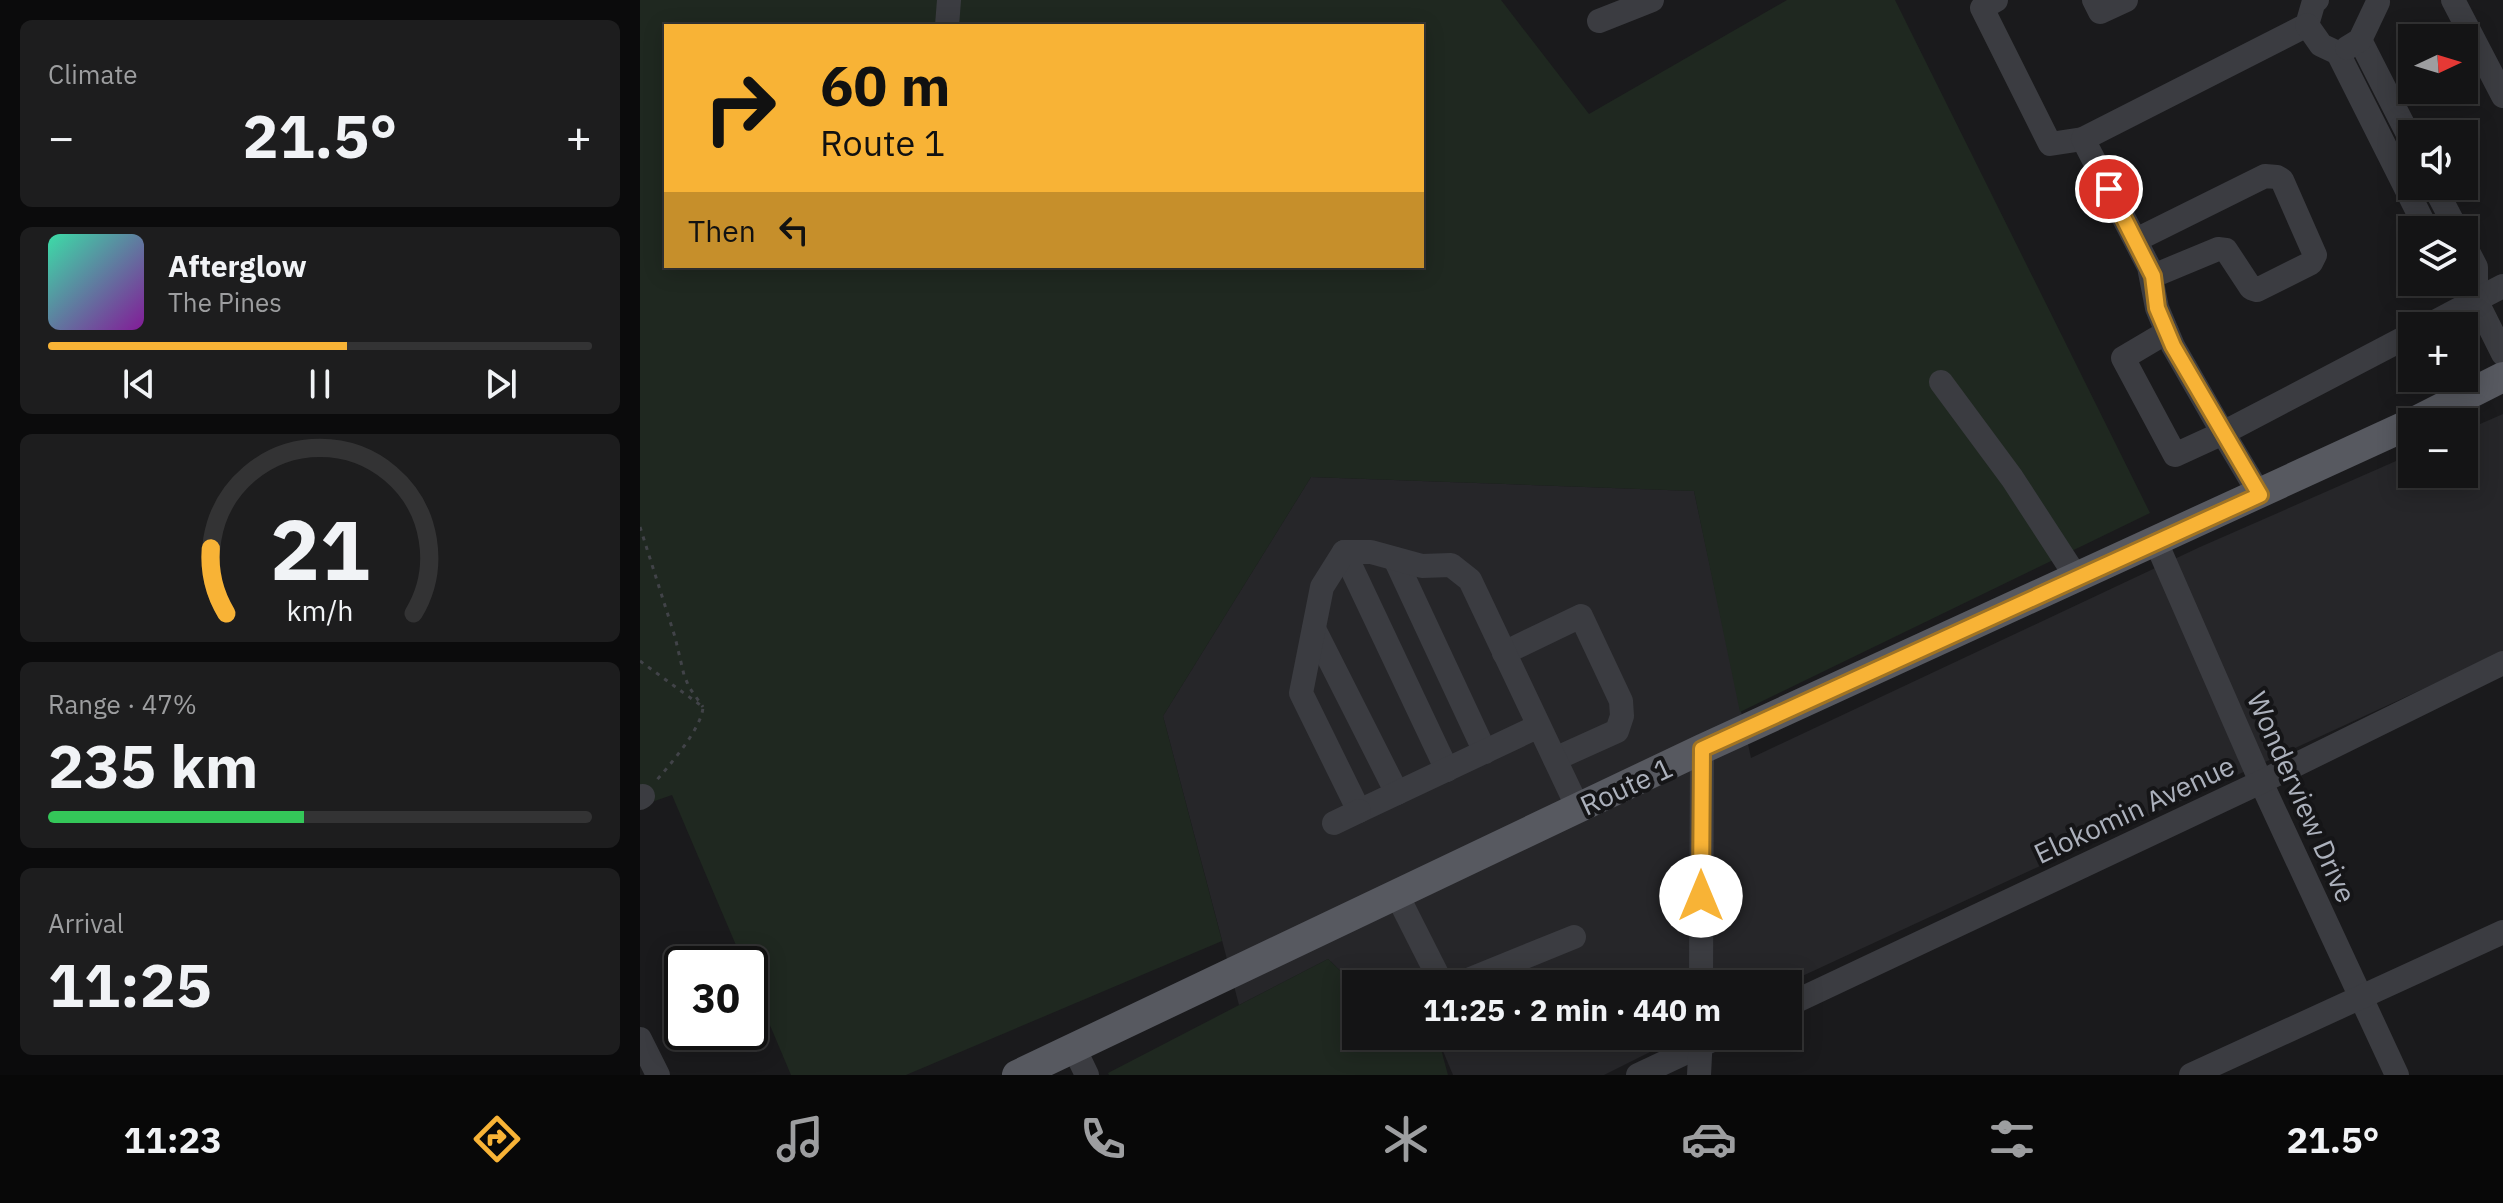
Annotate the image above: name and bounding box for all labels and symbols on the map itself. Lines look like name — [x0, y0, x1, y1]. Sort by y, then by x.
north arrow — [2398, 24, 2478, 104]
pin — [2075, 155, 2143, 223]
street label: Wonderview Drive — [2239, 686, 2365, 908]
street label: Elokomin Avenue — [2028, 746, 2240, 872]
street label: Route 1 — [1574, 749, 1678, 823]
position arrow — [1659, 854, 1743, 938]
speed limit sign: 30 — [664, 946, 768, 1050]

